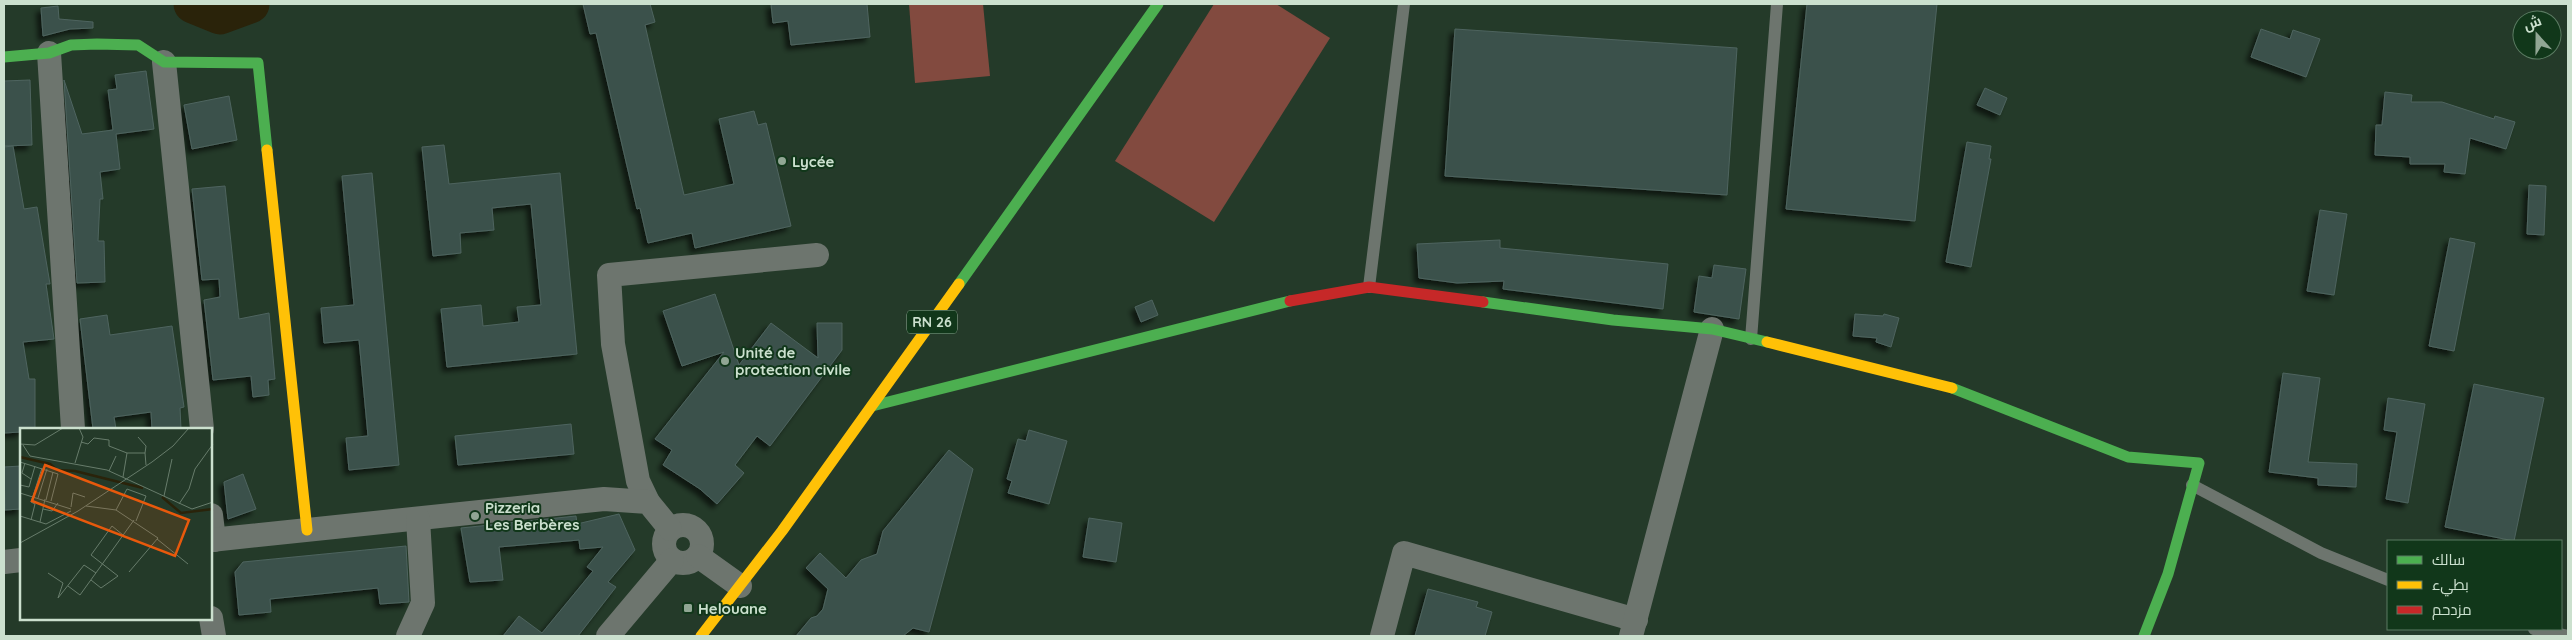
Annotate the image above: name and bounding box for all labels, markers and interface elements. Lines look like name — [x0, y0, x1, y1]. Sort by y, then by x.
north arrow — [2512, 10, 2562, 60]
text: ش — [2521, 11, 2544, 34]
place label: Lycée — [792, 152, 834, 171]
marker: Lycée — [776, 155, 788, 167]
road number: RN 26 — [907, 311, 957, 334]
place label: Unité de protection civile — [735, 343, 851, 379]
marker: Unité de protection civile — [719, 355, 731, 367]
inset map — [20, 428, 212, 620]
place label: Pizzeria Les Berbères — [485, 498, 579, 534]
marker: Pizzeria Les Berbères — [469, 510, 481, 522]
legend — [2387, 540, 2562, 630]
text: سالك — [2432, 550, 2465, 569]
text: بطيء — [2432, 575, 2469, 597]
place label: Helouane — [698, 599, 767, 618]
text: مزدحم — [2432, 600, 2472, 620]
marker: Helouane — [682, 602, 694, 614]

